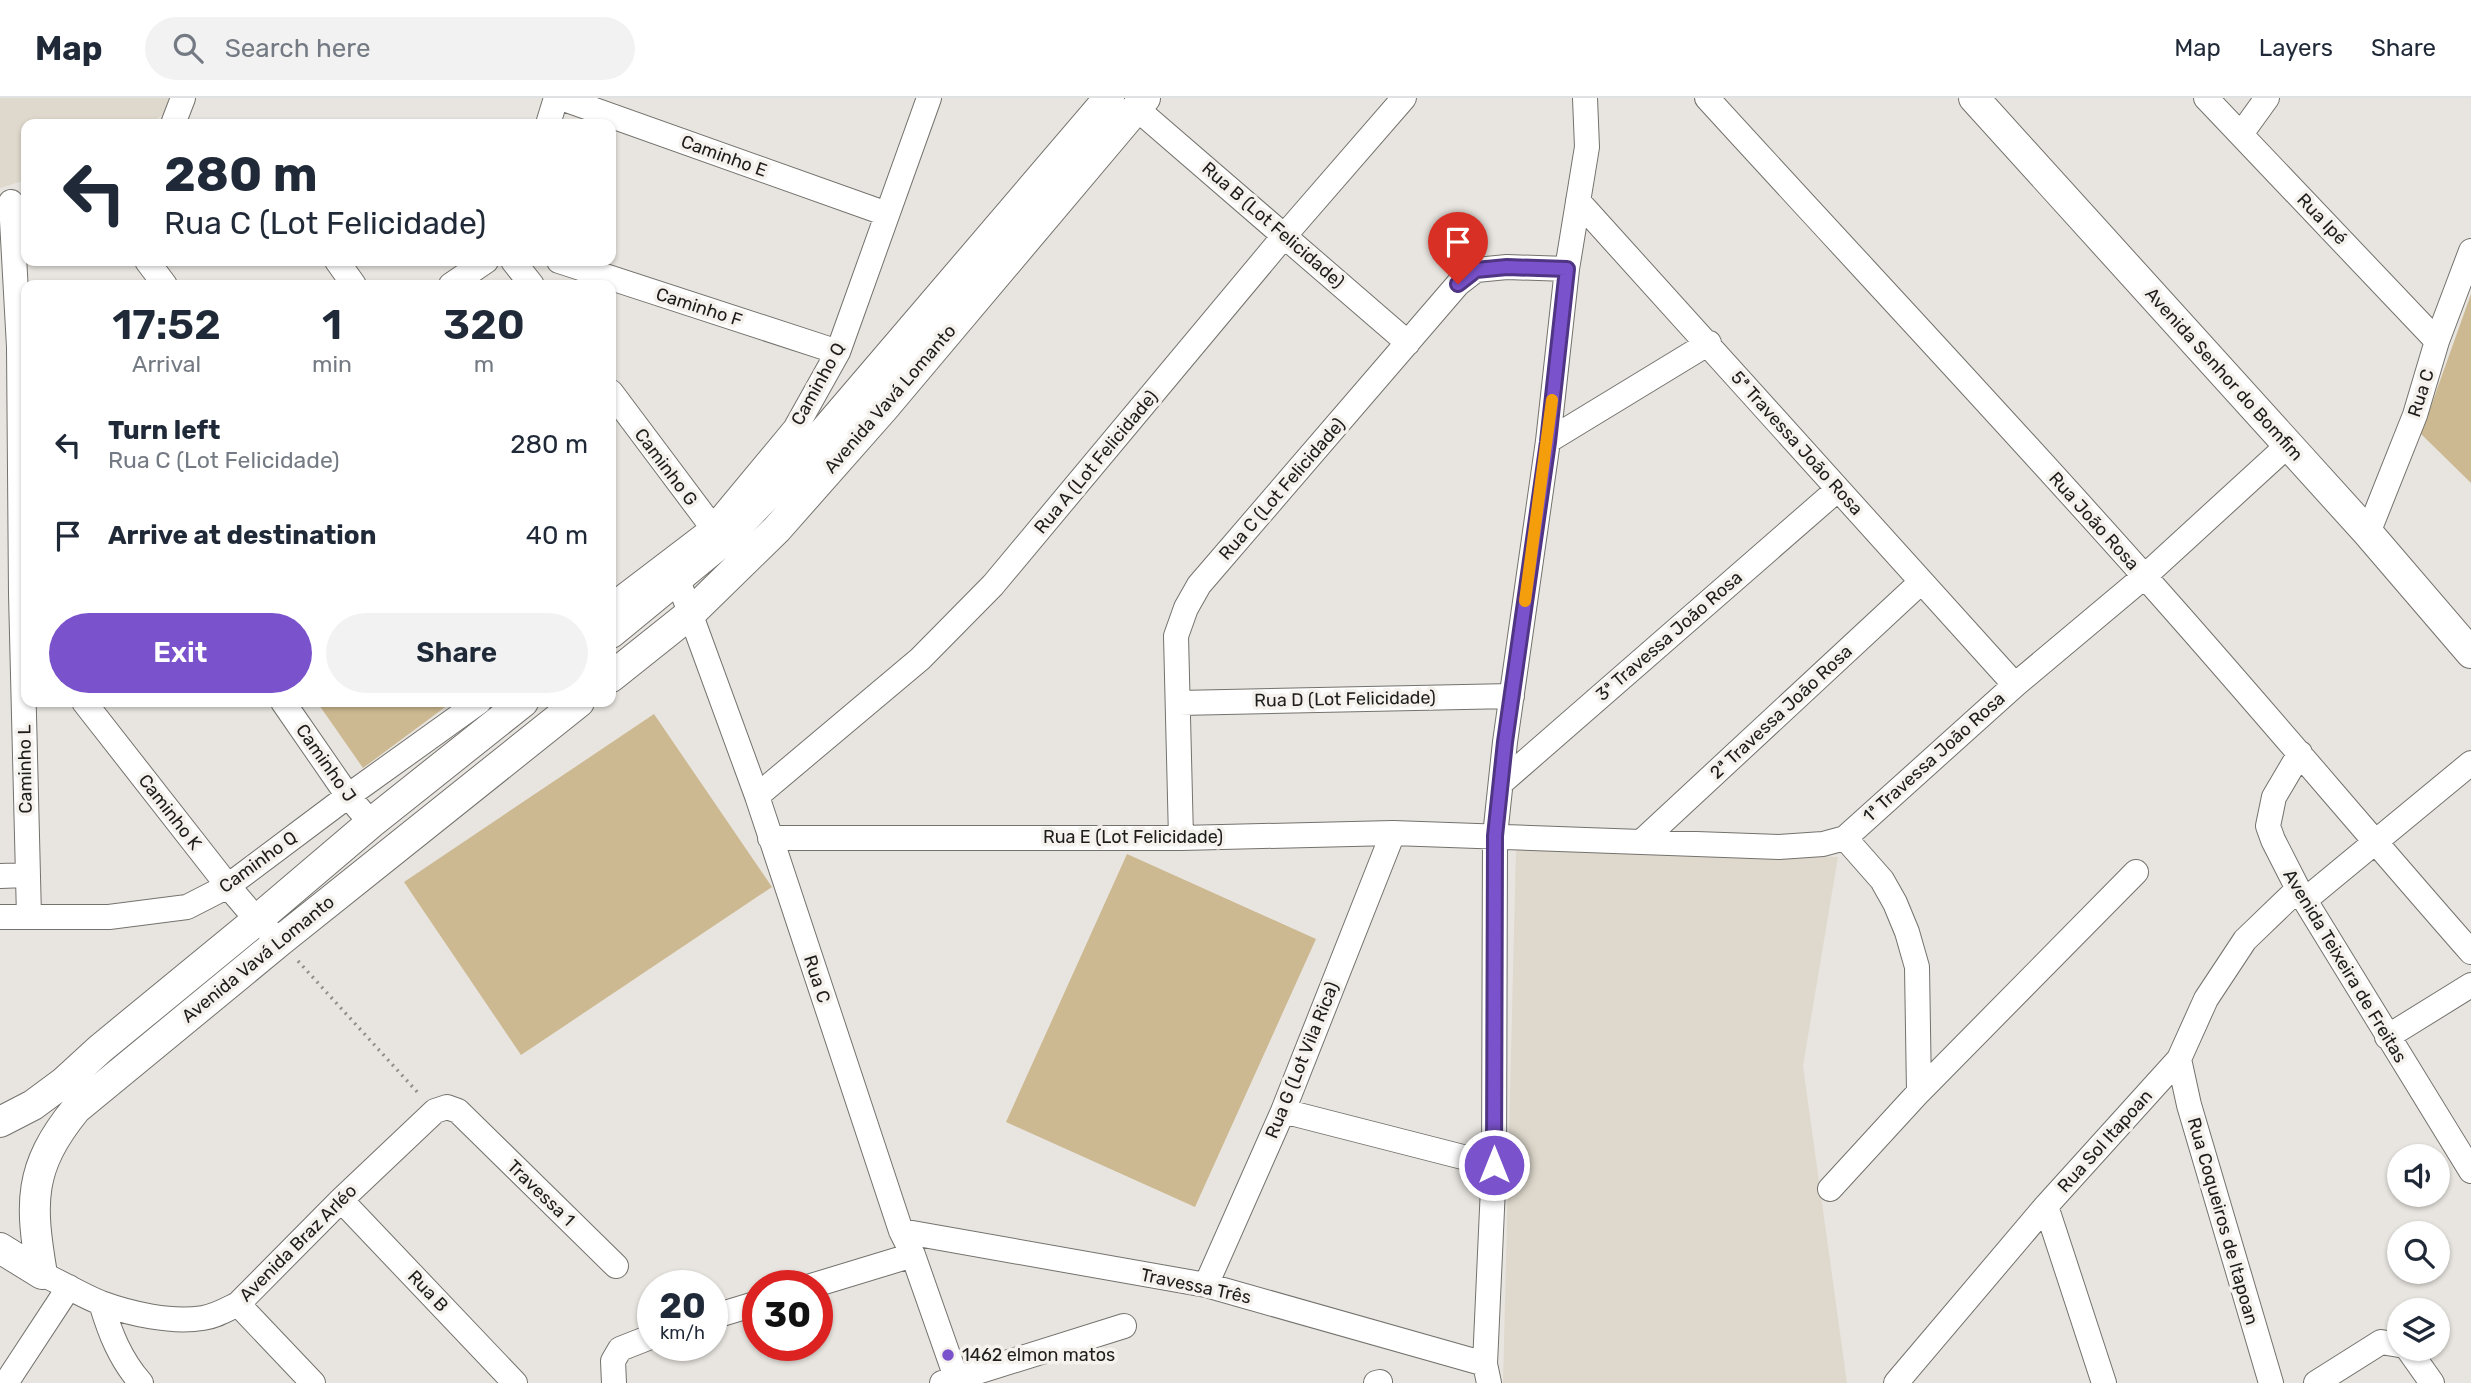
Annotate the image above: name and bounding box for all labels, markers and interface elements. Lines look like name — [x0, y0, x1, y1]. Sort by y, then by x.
search box — [145, 17, 635, 80]
text: Map — [35, 29, 103, 68]
icon: search — [169, 29, 207, 67]
text: Search here — [225, 33, 370, 64]
text: Map — [2174, 34, 2221, 62]
text: Layers — [2259, 34, 2333, 62]
text: Share — [2371, 34, 2436, 62]
street label: Caminho E — [678, 130, 770, 182]
text: 280 m — [164, 145, 318, 203]
icon: left — [49, 147, 140, 238]
street label: Rua B (Lot Felicidade) — [1197, 157, 1349, 293]
street label: Rua Ipé — [2292, 189, 2352, 249]
text: Rua C (Lot Felicidade) — [164, 204, 486, 242]
pin — [1428, 212, 1488, 284]
icon: arrive — [1439, 223, 1477, 261]
street label: Caminho F — [653, 283, 745, 331]
street label: Avenida Senhor do Bomfim — [2140, 283, 2308, 465]
text: 17:52 — [112, 300, 221, 350]
text: 1 — [322, 300, 342, 350]
text: 320 — [443, 300, 525, 350]
street label: Avenida Vavá Lomanto — [819, 320, 961, 478]
street label: Caminho Q — [786, 339, 850, 429]
text: Arrival — [132, 350, 201, 378]
text: min — [312, 350, 352, 378]
text: m — [474, 350, 494, 378]
street label: 5ª Travessa João Rosa — [1726, 366, 1868, 520]
street label: Rua C — [2403, 366, 2439, 420]
street label: Rua A (Lot Felicidade) — [1030, 386, 1162, 538]
street label: Rua C (Lot Felicidade) — [1214, 413, 1350, 565]
text: Turn left — [108, 415, 220, 446]
street label: Caminho G — [630, 424, 702, 510]
icon: left — [49, 426, 87, 464]
text: 280 m — [510, 429, 588, 460]
text: Rua C (Lot Felicidade) — [108, 446, 340, 474]
street label: Rua João Rosa — [2044, 467, 2144, 575]
icon: arrive — [49, 517, 87, 555]
text: Arrive at destination — [108, 520, 376, 551]
text: 40 m — [526, 520, 588, 551]
street label: 3ª Travessa João Rosa — [1591, 566, 1747, 706]
button: Exit — [49, 613, 312, 693]
button: Share — [326, 613, 588, 693]
street label: 2ª Travessa João Rosa — [1705, 640, 1857, 784]
street label: Rua D (Lot Felicidade) — [1254, 686, 1436, 712]
street label: 1ª Travessa João Rosa — [1858, 687, 2010, 827]
street label: Caminho J — [291, 720, 361, 806]
street label: Caminho L — [13, 724, 37, 814]
street label: Caminho K — [134, 770, 206, 854]
street label: Caminho Q — [215, 826, 301, 898]
street label: Rua E (Lot Felicidade) — [1043, 826, 1223, 848]
street label: Avenida Teixeira de Freitas — [2278, 865, 2412, 1067]
street label: Avenida Vavá Lomanto — [177, 891, 339, 1027]
street label: Rua C — [799, 952, 835, 1006]
street label: Rua G (Lot Vila Rica) — [1260, 978, 1344, 1142]
street label: Rua Sol Itapoan — [2053, 1085, 2157, 1197]
street label: Rua Coqueiros de Itapoan — [2183, 1115, 2263, 1327]
position arrow — [1457, 1128, 1531, 1202]
map controls — [2387, 1144, 2450, 1361]
button: sound — [2387, 1144, 2450, 1207]
street label: Travessa 1 — [503, 1155, 579, 1231]
street label: Avenida Braz Arléo — [235, 1180, 361, 1306]
button: search — [2387, 1221, 2450, 1284]
street label: Travessa Três — [1139, 1264, 1253, 1308]
street label: Rua B — [403, 1266, 453, 1316]
speed limit sign: 30 — [742, 1270, 833, 1361]
text: 20 — [659, 1285, 706, 1327]
button: layers — [2387, 1298, 2450, 1361]
text: km/h — [660, 1322, 705, 1344]
place label: 1462 elmon matos — [962, 1344, 1115, 1366]
marker: 1462 elmon matos — [940, 1347, 956, 1363]

